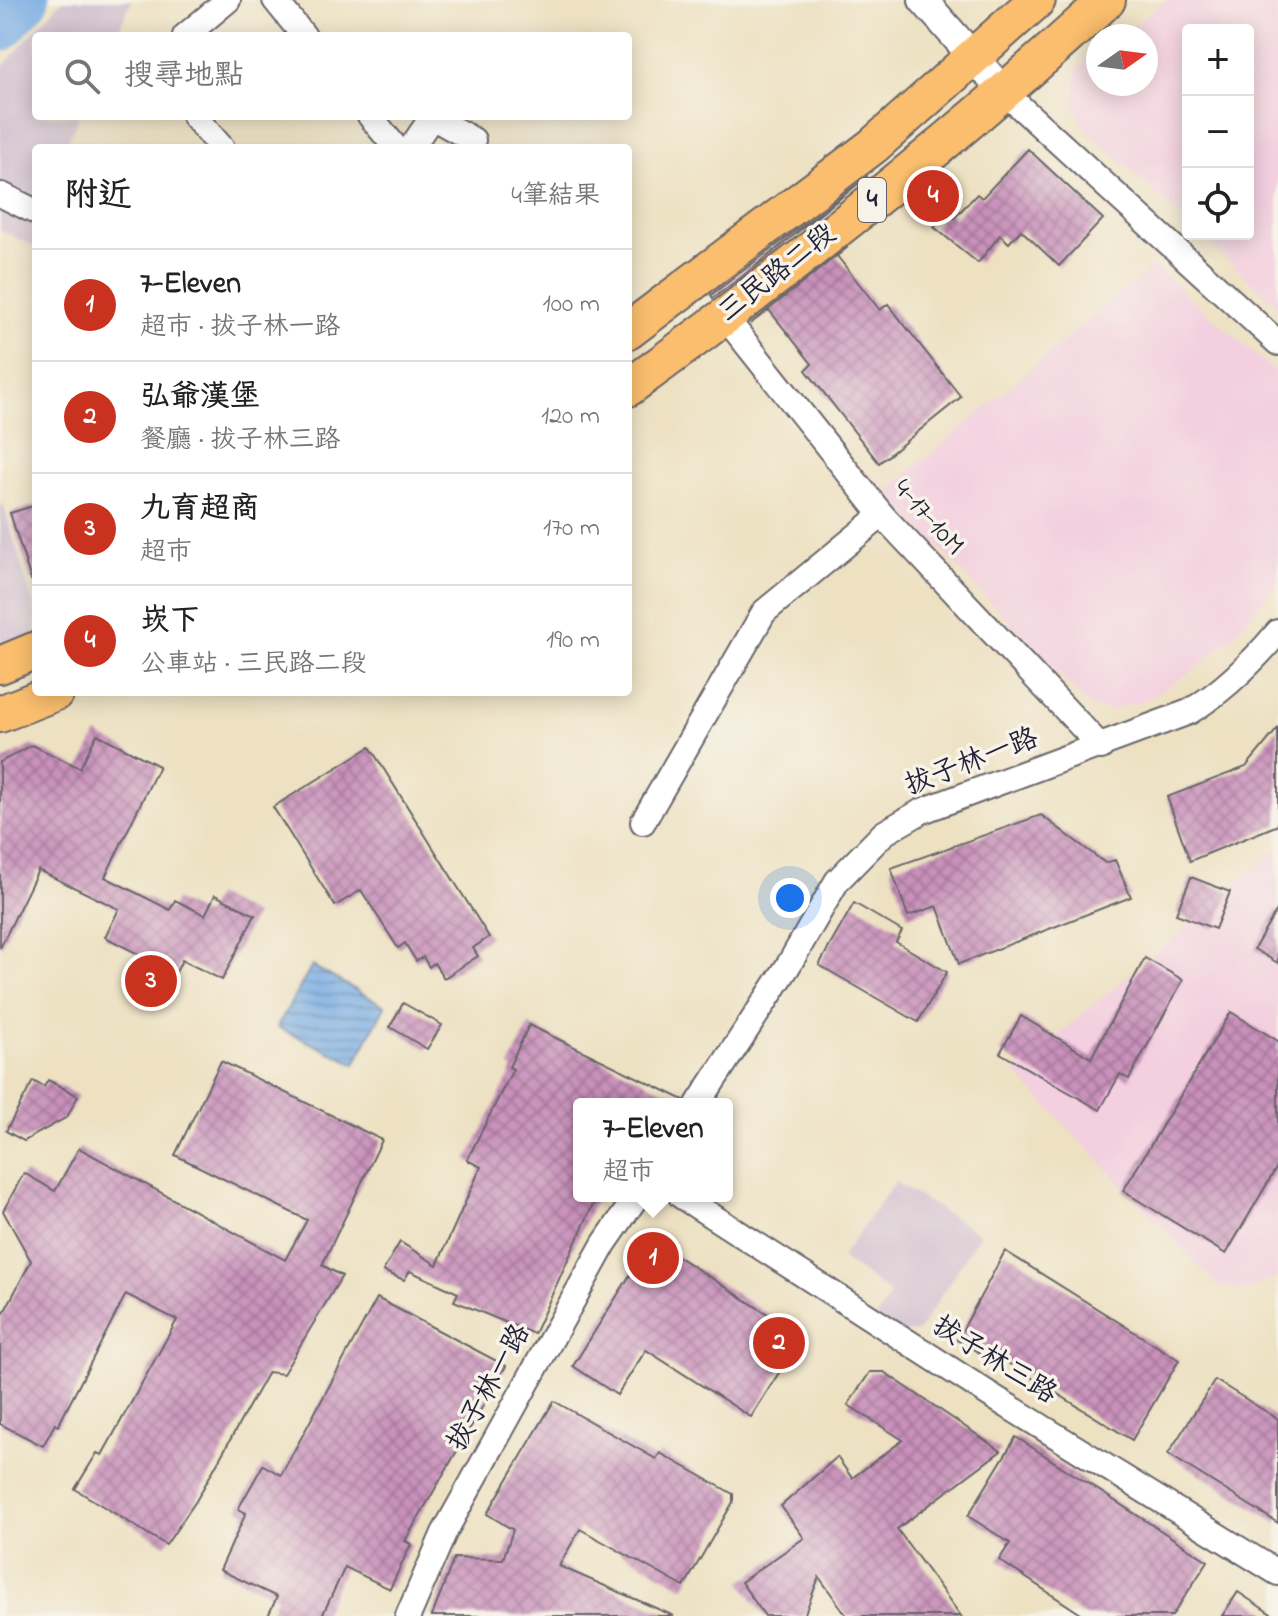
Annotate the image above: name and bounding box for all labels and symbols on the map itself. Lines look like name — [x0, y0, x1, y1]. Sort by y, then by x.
north arrow — [1086, 24, 1158, 96]
pin: 4 — [907, 166, 959, 226]
road number: 4 — [858, 178, 886, 222]
street label: 三民路二段 — [710, 215, 846, 333]
street label: 4-17-10M — [882, 470, 974, 566]
street label: 拔子林一路 — [899, 719, 1045, 807]
your location — [770, 878, 810, 918]
pin: 3 — [125, 951, 177, 1011]
pin: 1 — [627, 1228, 679, 1288]
street label: 拔子林三路 — [924, 1307, 1064, 1415]
pin: 2 — [753, 1313, 805, 1373]
street label: 拔子林一路 — [438, 1317, 542, 1459]

